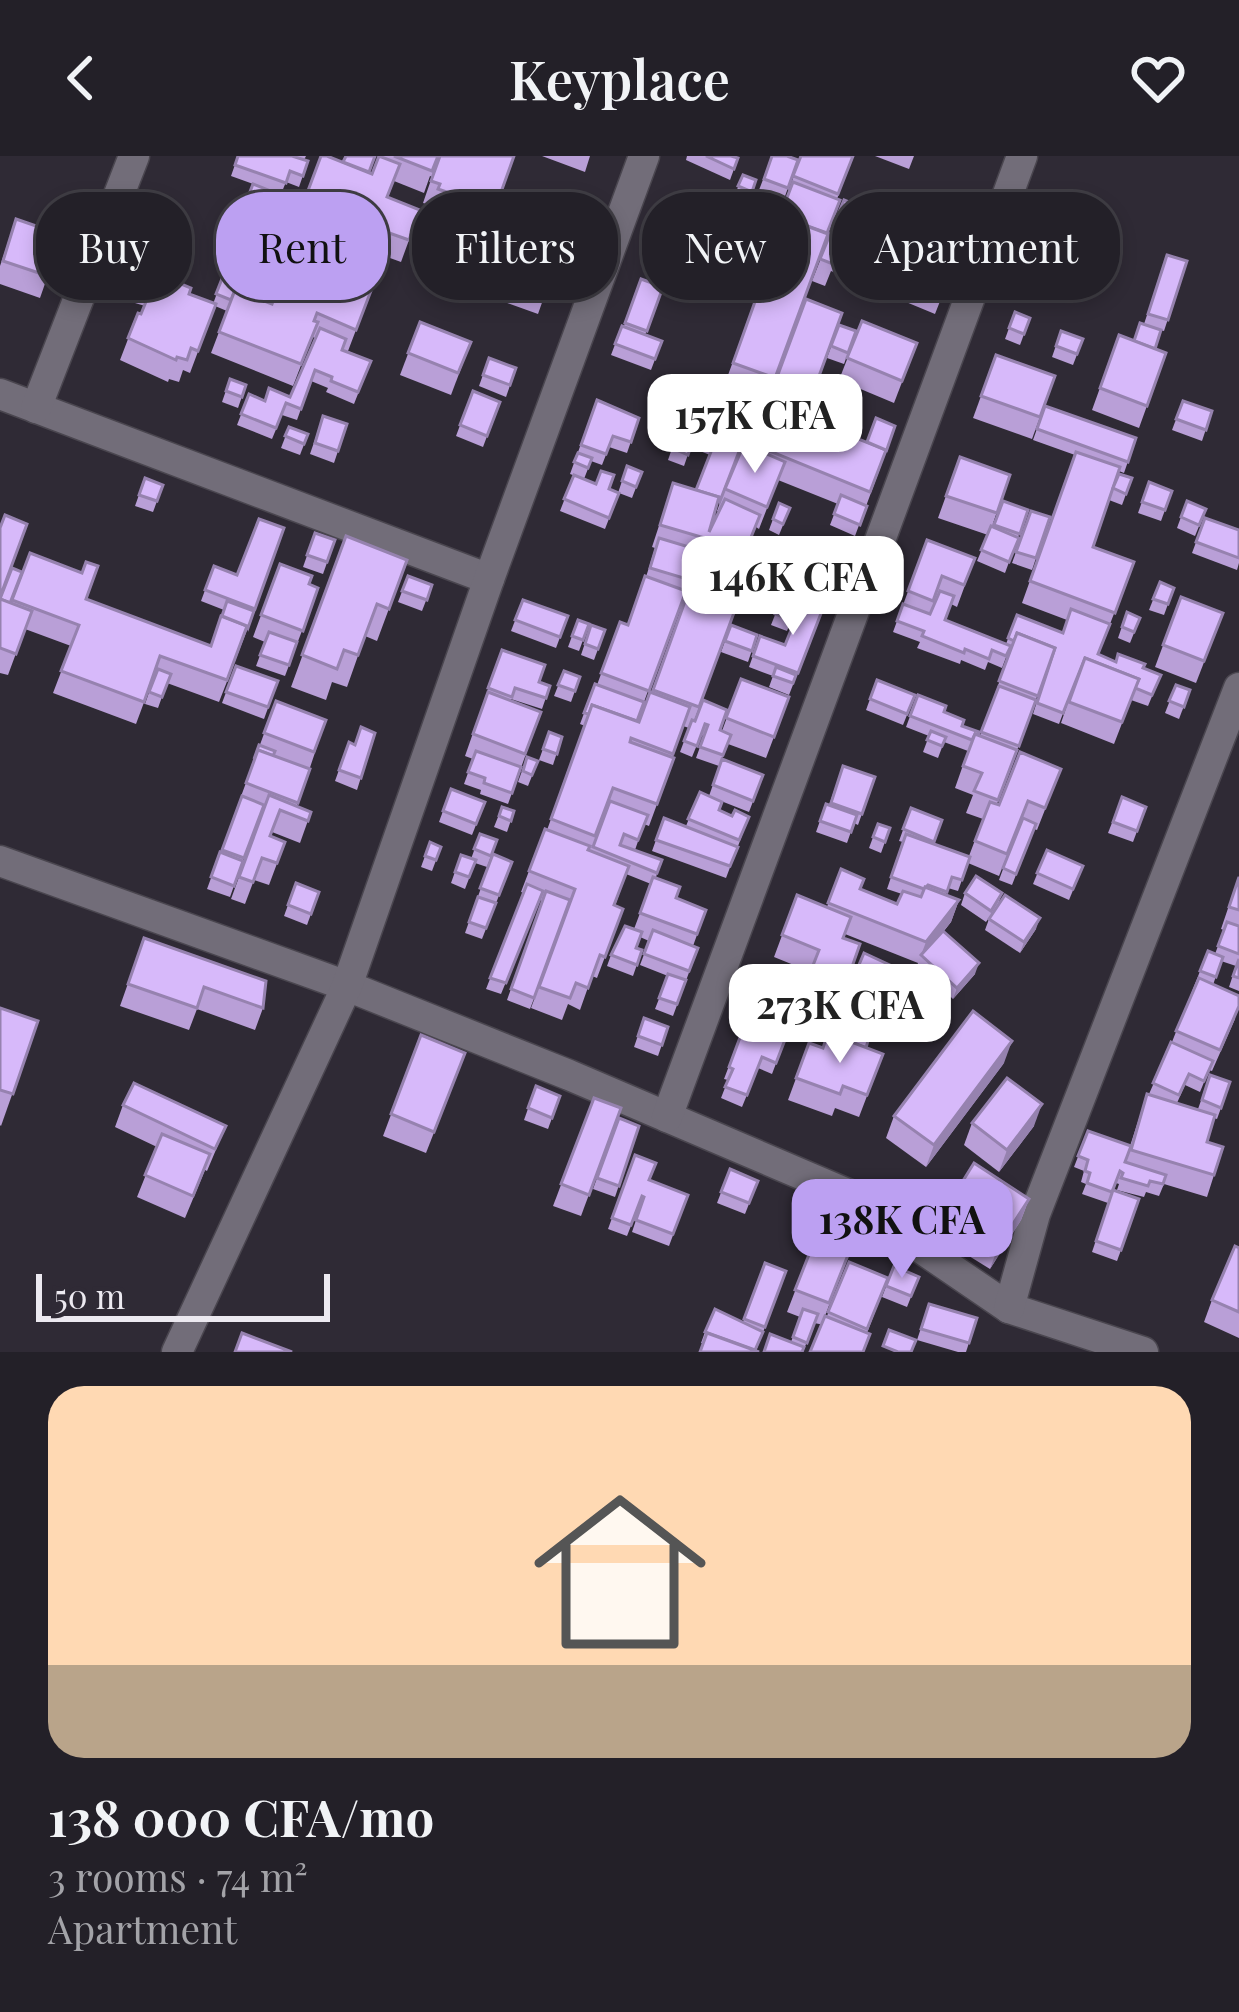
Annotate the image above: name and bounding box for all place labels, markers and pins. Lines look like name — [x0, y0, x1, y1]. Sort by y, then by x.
pin: 157K CFA — [631, 374, 879, 476]
pin: 146K CFA — [669, 536, 917, 638]
pin: 273K CFA — [716, 964, 964, 1066]
pin: 138K CFA — [778, 1179, 1026, 1281]

